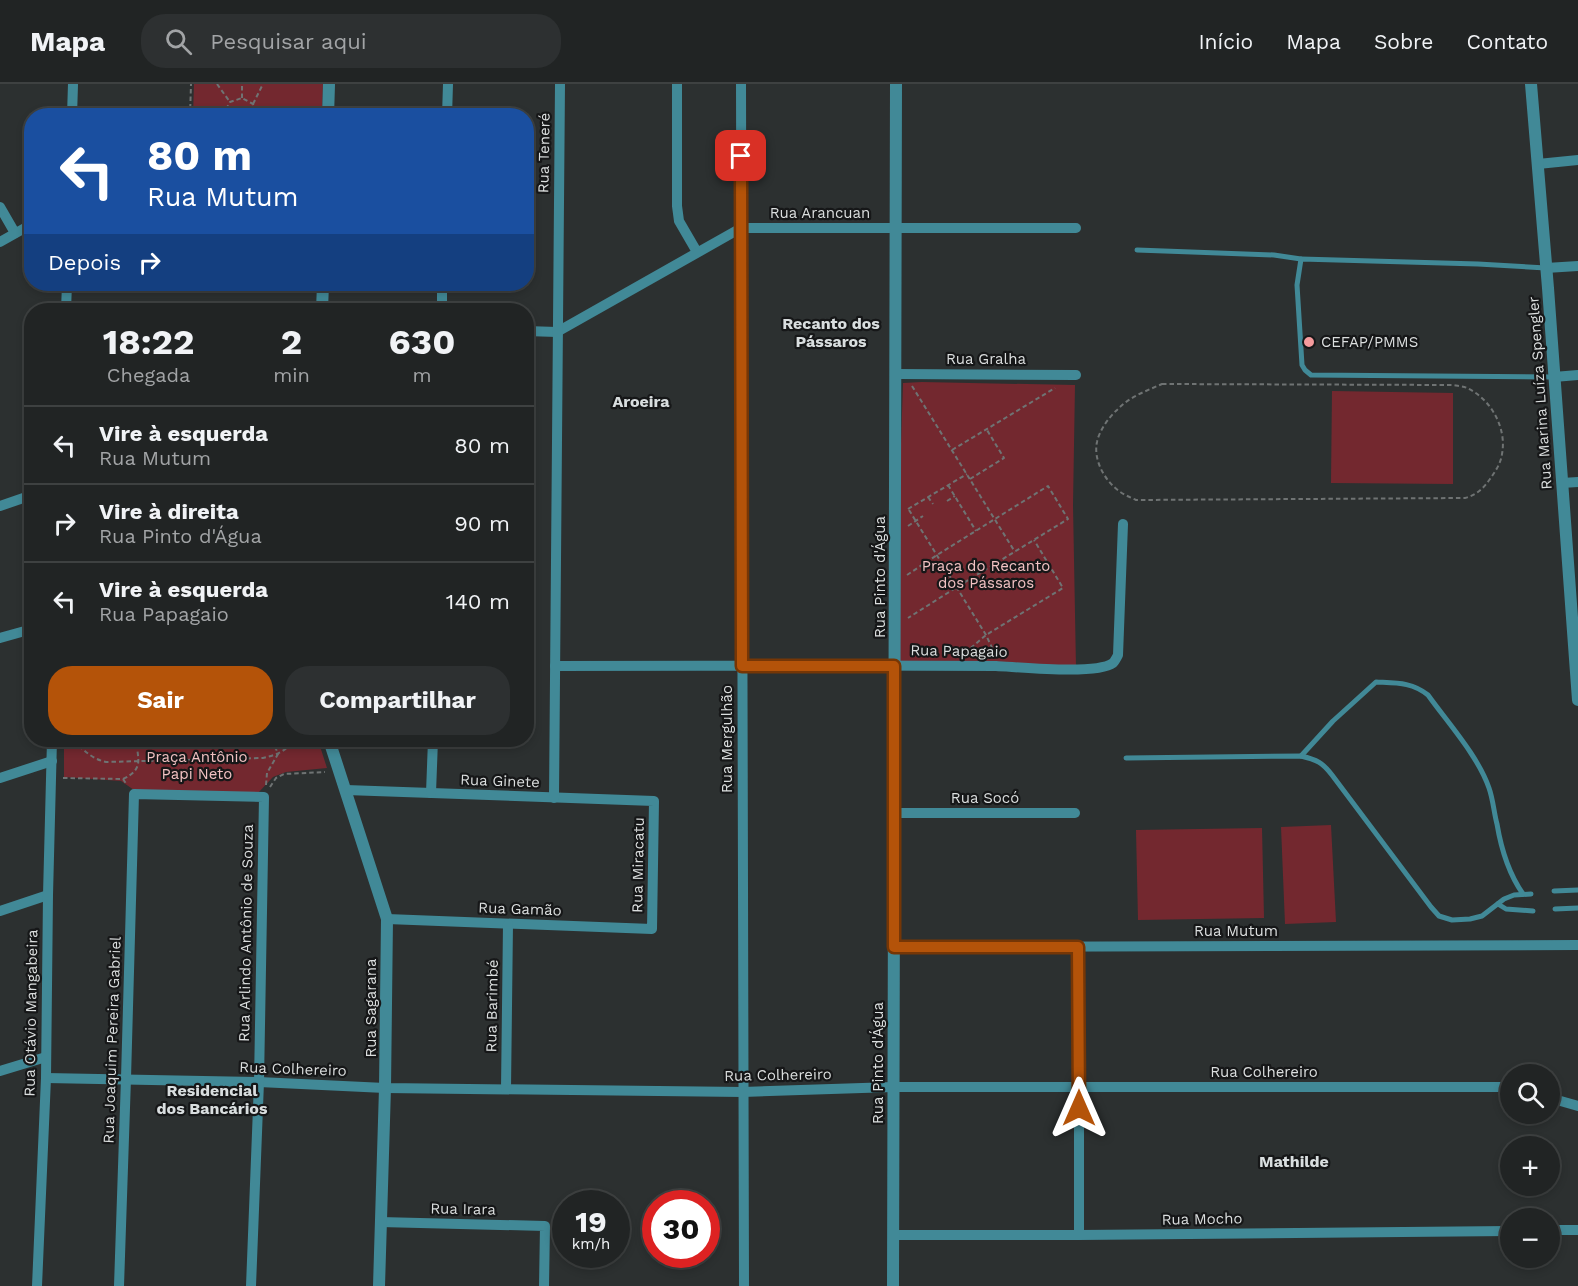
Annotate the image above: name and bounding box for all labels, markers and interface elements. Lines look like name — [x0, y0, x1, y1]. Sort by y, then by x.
search box — [141, 14, 561, 68]
text: Mapa — [30, 25, 105, 58]
icon: search — [162, 25, 195, 58]
text: Pesquisar aqui — [210, 29, 367, 54]
text: Início — [1198, 29, 1253, 54]
text: Mapa — [1286, 29, 1341, 54]
text: Sobre — [1374, 29, 1433, 54]
text: Contato — [1466, 29, 1548, 54]
street label: Rua Teneré — [534, 113, 554, 193]
pin — [715, 130, 766, 181]
text: 80 m — [147, 131, 252, 180]
icon: left — [48, 132, 126, 210]
icon: arrive — [724, 139, 757, 172]
text: Rua Mutum — [147, 181, 298, 213]
street label: Rua Arancuan — [770, 204, 870, 222]
icon: right — [133, 246, 166, 279]
text: Depois — [48, 250, 121, 275]
street label: Rua Marina Luíza Spengler — [1524, 296, 1556, 490]
district label: Recanto dos Pássaros — [782, 314, 880, 351]
text: 18:22 — [103, 321, 195, 363]
text: 2 — [281, 321, 302, 363]
text: 630 — [389, 321, 455, 363]
place label: CEFAP/PMMS — [1321, 333, 1418, 351]
marker: CEFAP/PMMS — [1302, 335, 1316, 349]
street label: Rua Gralha — [946, 350, 1026, 368]
text: Chegada — [107, 363, 190, 387]
text: min — [273, 363, 310, 387]
text: m — [412, 363, 432, 387]
district label: Aroeira — [612, 392, 670, 411]
text: Vire à esquerda — [99, 421, 268, 446]
icon: left — [48, 429, 81, 462]
text: 80 m — [454, 433, 510, 458]
text: Rua Mutum — [99, 446, 211, 470]
text: Vire à direita — [99, 499, 239, 524]
icon: right — [48, 507, 81, 540]
text: 90 m — [454, 511, 510, 536]
street label: Rua Pinto d'Água — [871, 515, 889, 638]
text: Rua Pinto d'Água — [99, 524, 262, 548]
park label: Praça do Recanto dos Pássaros — [922, 557, 1050, 592]
text: Vire à esquerda — [99, 577, 268, 602]
icon: left — [48, 585, 81, 618]
text: 140 m — [446, 589, 510, 614]
text: Rua Papagaio — [99, 602, 229, 626]
street label: Rua Papagaio — [910, 641, 1008, 661]
button: Sair — [48, 666, 273, 735]
button: Compartilhar — [285, 666, 510, 735]
street label: Rua Mergulhão — [718, 685, 736, 793]
park label: Praça Antônio Papi Neto — [146, 748, 248, 783]
street label: Rua Ginete — [460, 771, 540, 791]
street label: Rua Socó — [951, 789, 1019, 807]
street label: Rua Miracatu — [628, 817, 648, 913]
street label: Rua Arlindo Antônio de Souza — [235, 823, 257, 1042]
street label: Rua Gamão — [478, 899, 562, 919]
street label: Rua Mutum — [1194, 922, 1278, 940]
street label: Rua Otávio Mangabeira — [21, 929, 41, 1097]
street label: Rua Joaquim Pereira Gabriel — [99, 936, 125, 1144]
street label: Rua Sagarana — [362, 958, 380, 1057]
street label: Rua Barimbé — [482, 959, 502, 1053]
street label: Rua Pinto d'Água — [869, 1001, 887, 1124]
street label: Rua Colhereiro — [239, 1058, 347, 1080]
street label: Rua Colhereiro — [1210, 1063, 1318, 1081]
map controls — [1500, 1064, 1560, 1268]
button: search — [1500, 1064, 1560, 1124]
street label: Rua Colhereiro — [724, 1065, 832, 1085]
position arrow — [1047, 1076, 1111, 1140]
district label: Residencial dos Bancários — [157, 1081, 268, 1118]
button: + — [1500, 1136, 1560, 1196]
district label: Mathilde — [1259, 1152, 1329, 1171]
speed limit sign: 30 — [642, 1190, 720, 1268]
street label: Rua Irara — [430, 1199, 496, 1219]
text: 19 — [575, 1204, 607, 1239]
button: − — [1500, 1208, 1560, 1268]
street label: Rua Mocho — [1161, 1209, 1243, 1229]
text: km/h — [572, 1235, 610, 1253]

